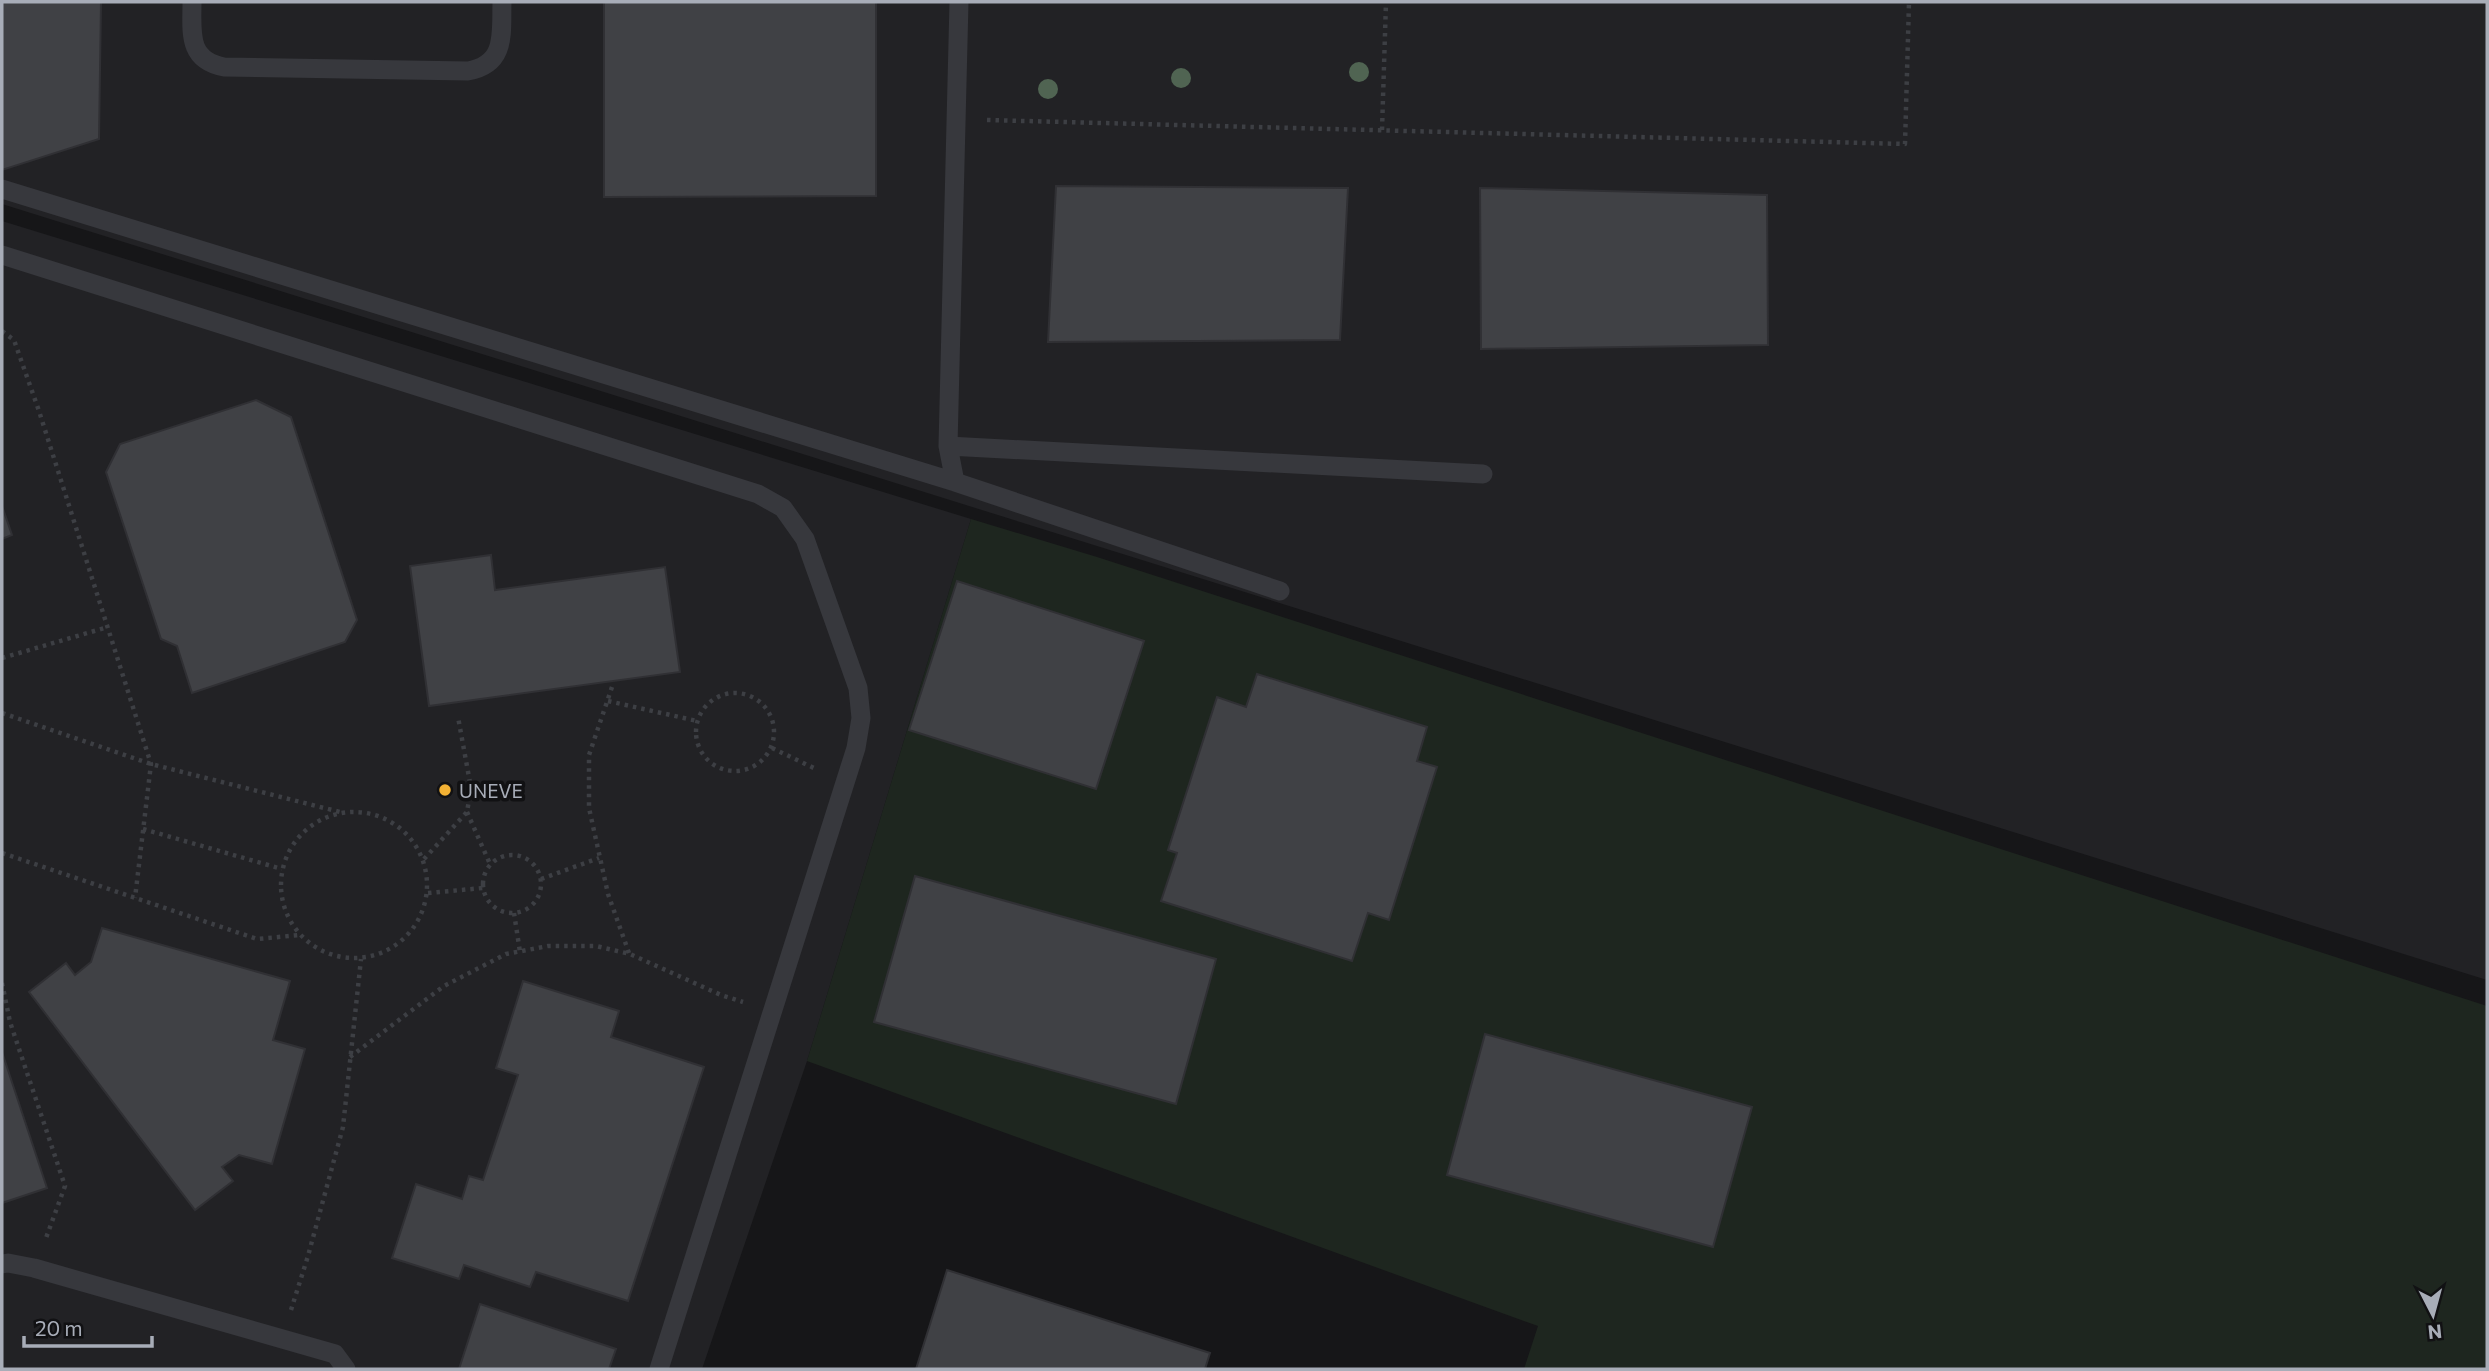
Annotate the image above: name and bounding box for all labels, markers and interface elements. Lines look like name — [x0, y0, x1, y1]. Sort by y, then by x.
place label: UNEVE — [459, 779, 523, 802]
marker: UNEVE — [437, 782, 453, 798]
north arrow — [2398, 1280, 2468, 1350]
scale bar — [24, 1304, 152, 1348]
text: 20 m — [35, 1315, 83, 1340]
text: N — [2427, 1320, 2443, 1345]

